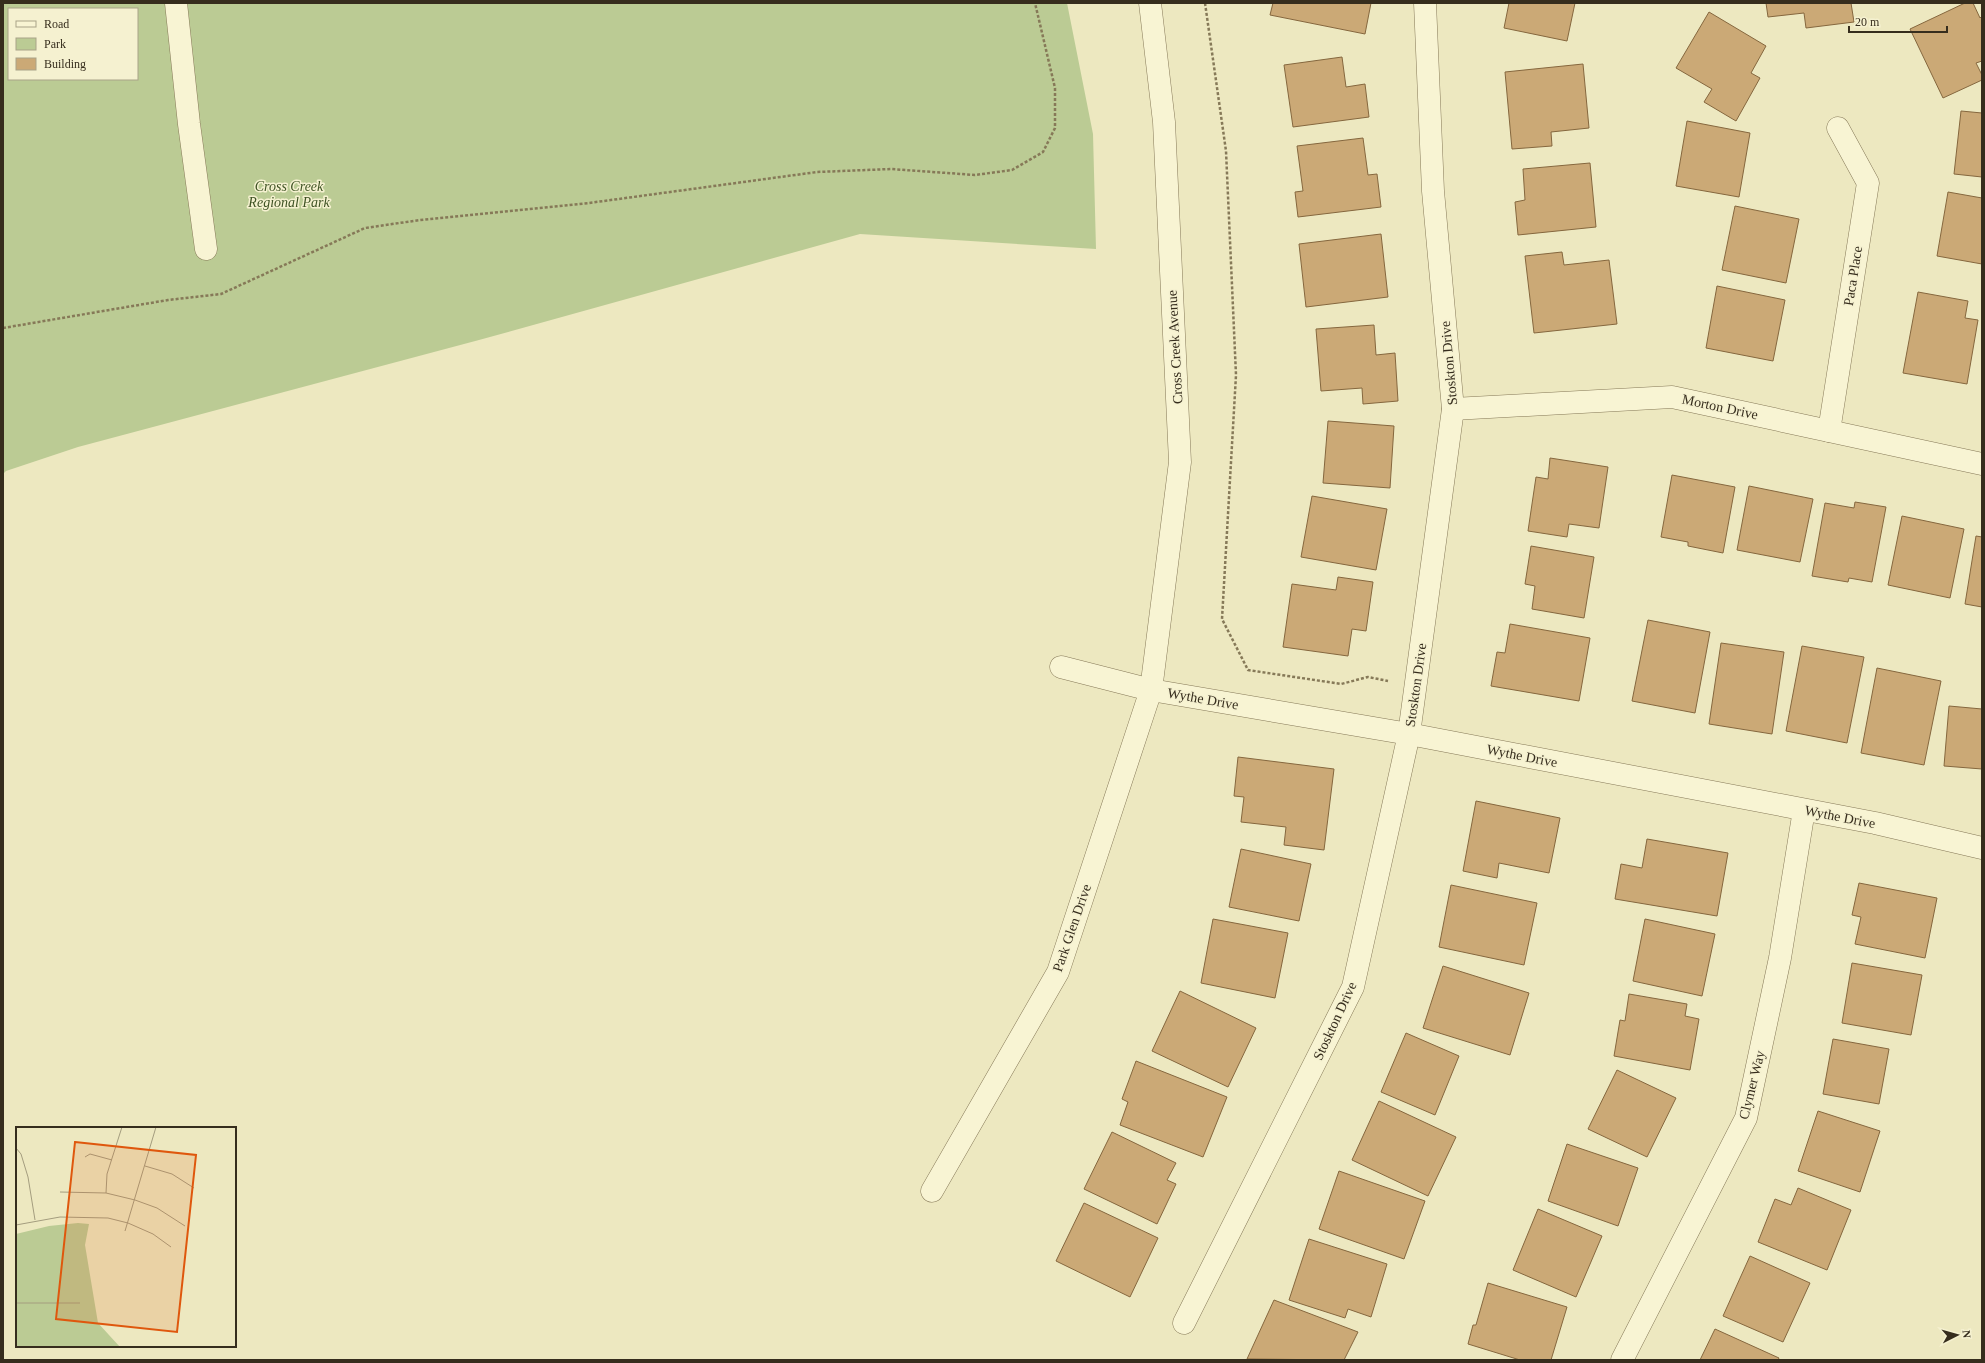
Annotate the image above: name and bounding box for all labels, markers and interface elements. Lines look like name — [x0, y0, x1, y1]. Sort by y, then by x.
legend — [8, 8, 138, 80]
scale bar — [1849, 8, 1947, 34]
text: 20 m — [1855, 15, 1880, 29]
text: Road — [44, 17, 69, 31]
text: Park — [44, 37, 66, 51]
text: Building — [44, 57, 86, 71]
park label: Cross Creek Regional Park — [247, 179, 330, 210]
street label: Paca Place — [1841, 245, 1865, 307]
street label: Cross Creek Avenue — [1165, 290, 1185, 404]
street label: Stoskton Drive — [1438, 320, 1460, 406]
street label: Morton Drive — [1681, 392, 1759, 422]
street label: Stoskton Drive — [1403, 642, 1429, 728]
street label: Wythe Drive — [1166, 685, 1240, 713]
street label: Wythe Drive — [1485, 742, 1559, 770]
street label: Wythe Drive — [1803, 803, 1877, 831]
street label: Park Glen Drive — [1050, 882, 1094, 974]
street label: Stoskton Drive — [1310, 980, 1360, 1062]
street label: Clymer Way — [1736, 1049, 1768, 1121]
inset map — [16, 1127, 236, 1347]
north arrow — [1937, 1315, 1977, 1355]
text: N — [1961, 1329, 1973, 1339]

